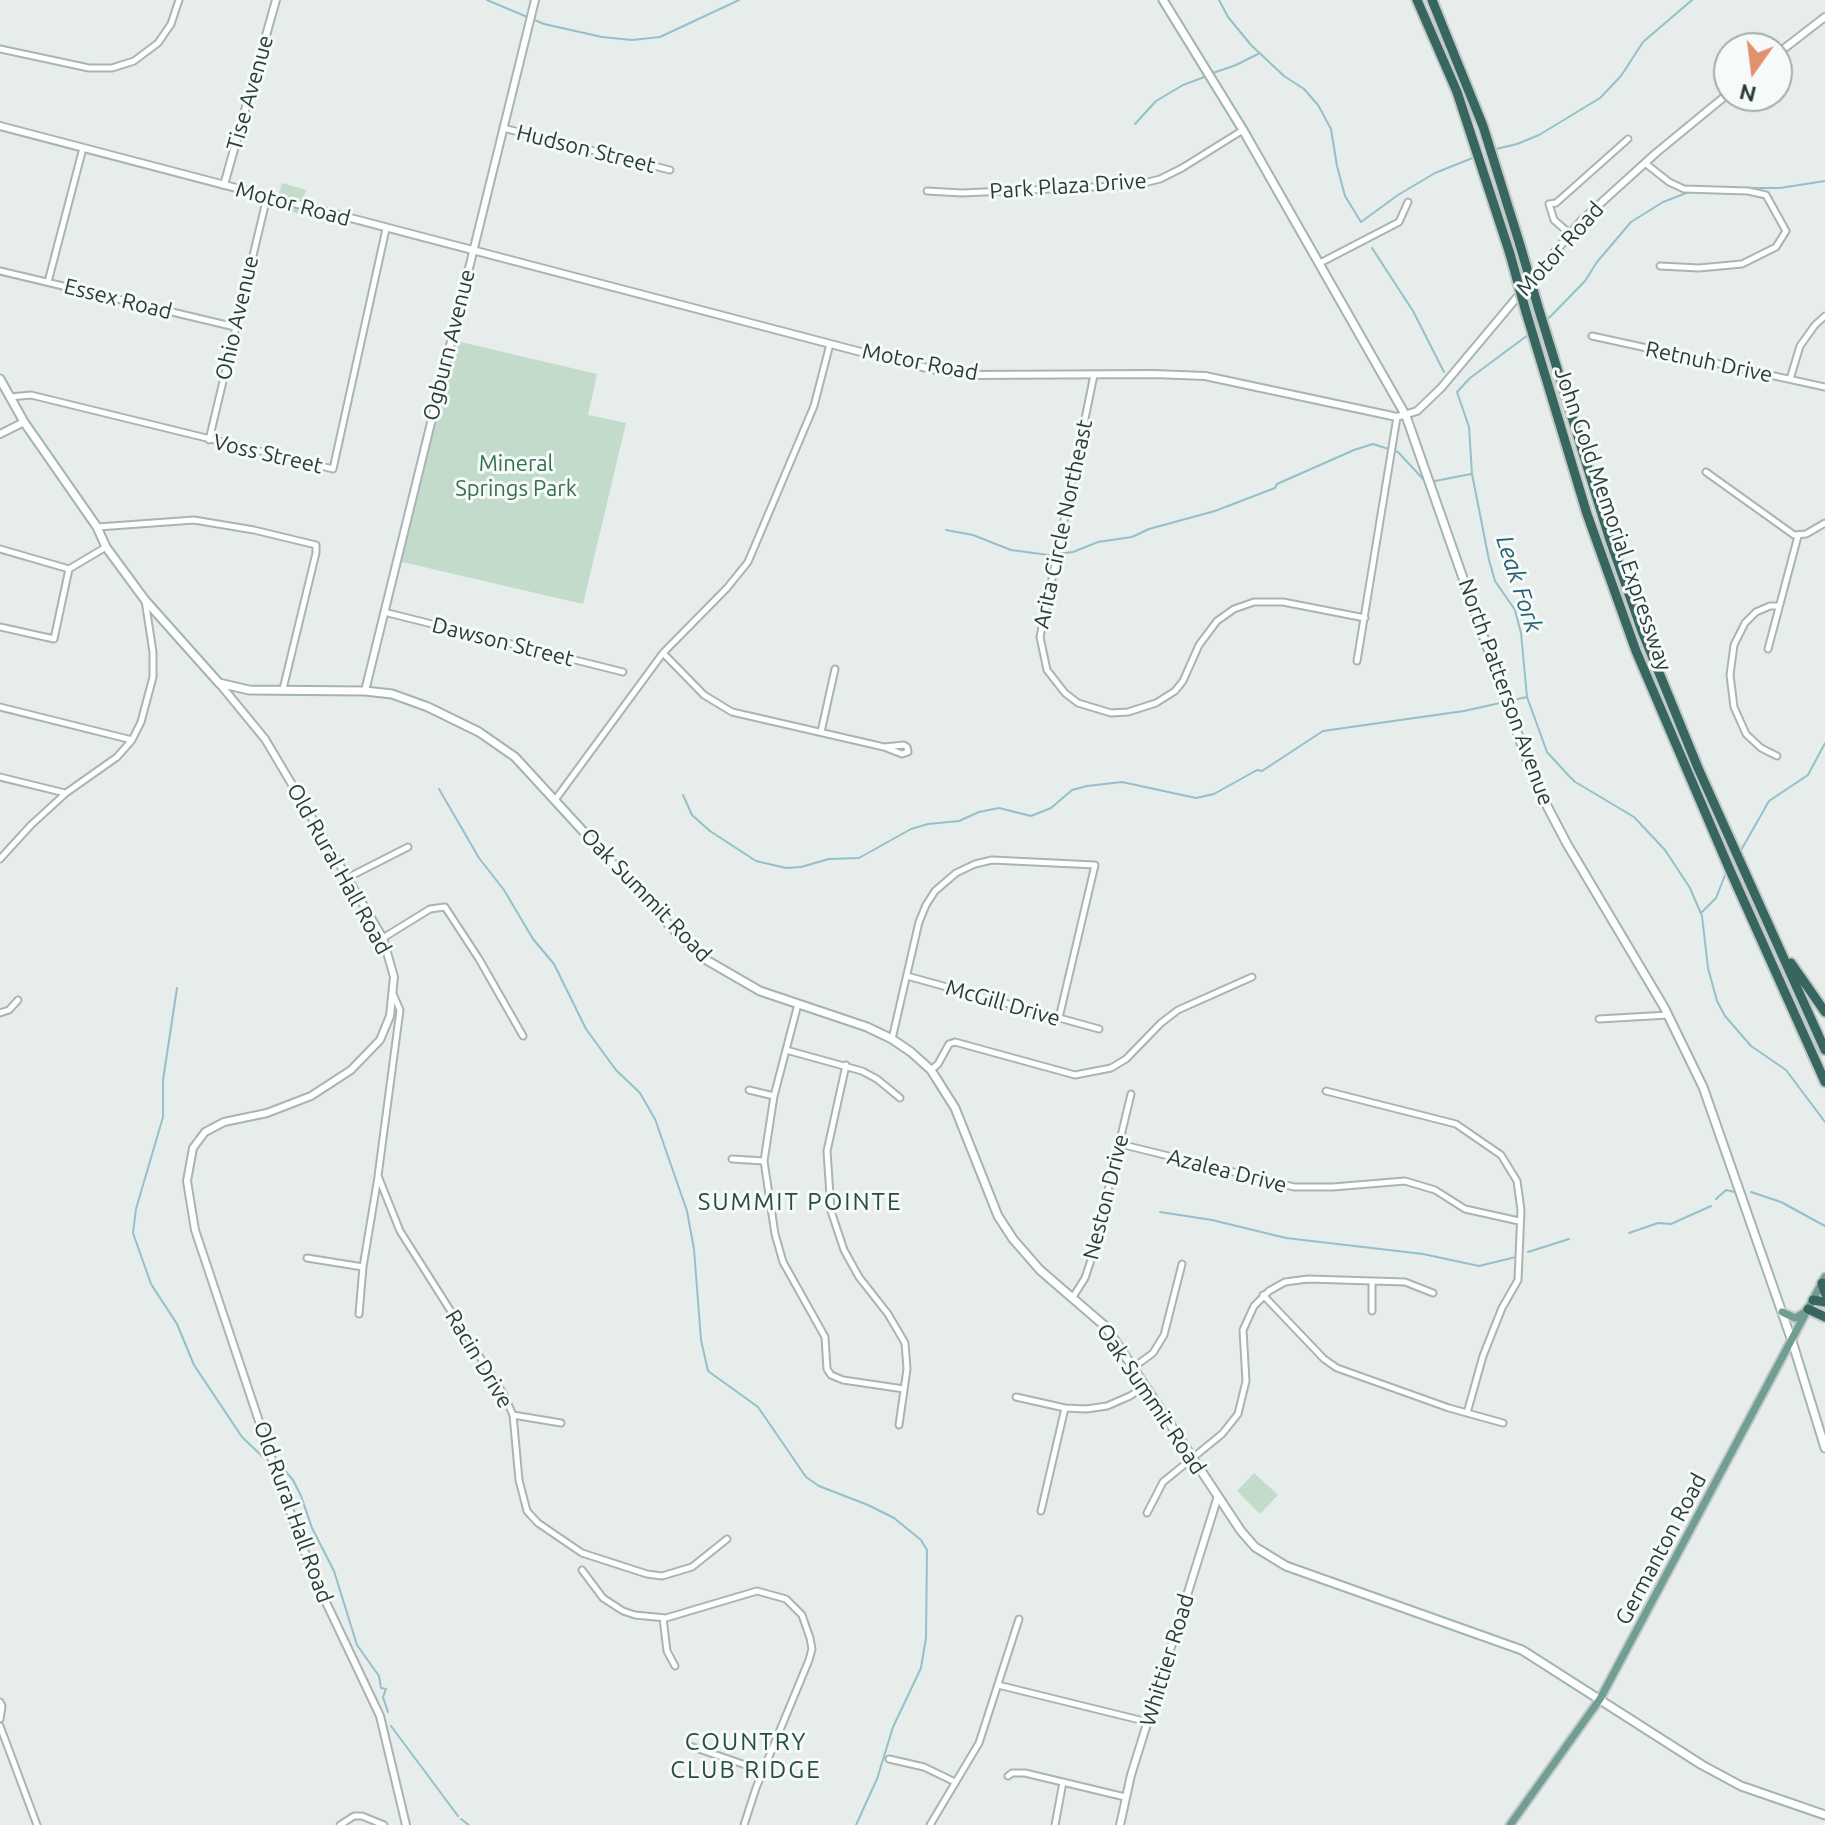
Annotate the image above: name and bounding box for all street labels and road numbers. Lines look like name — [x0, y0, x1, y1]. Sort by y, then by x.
street label: Tise Avenue — [221, 32, 279, 154]
street label: Hudson Street — [514, 119, 658, 179]
street label: Park Plaza Drive — [989, 167, 1147, 205]
street label: Motor Road — [233, 176, 353, 232]
street label: Motor Road — [1511, 196, 1609, 302]
street label: Ohio Avenue — [210, 253, 264, 383]
street label: Ogburn Avenue — [417, 267, 481, 423]
street label: Essex Road — [61, 273, 175, 325]
street label: Retnuh Drive — [1643, 336, 1775, 388]
street label: Motor Road — [860, 338, 980, 386]
street label: John Gold Memorial Expressway — [1549, 364, 1677, 674]
street label: Arita Circle Northeast — [1028, 417, 1098, 631]
street label: Voss Street — [211, 429, 325, 479]
street label: North Patterson Avenue — [1453, 575, 1559, 809]
street label: Dawson Street — [429, 612, 577, 672]
street label: Old Rural Hall Road — [281, 779, 397, 959]
street label: Oak Summit Road — [575, 822, 717, 968]
street label: McGill Drive — [943, 974, 1063, 1032]
street label: Neston Drive — [1078, 1131, 1134, 1263]
street label: Azalea Drive — [1164, 1143, 1290, 1199]
street label: Racin Drive — [439, 1305, 519, 1413]
street label: Oak Summit Road — [1091, 1319, 1211, 1479]
street label: Old Rural Hall Road — [248, 1418, 338, 1606]
street label: Germanton Road — [1610, 1469, 1712, 1629]
street label: Whittier Road — [1134, 1591, 1200, 1729]

